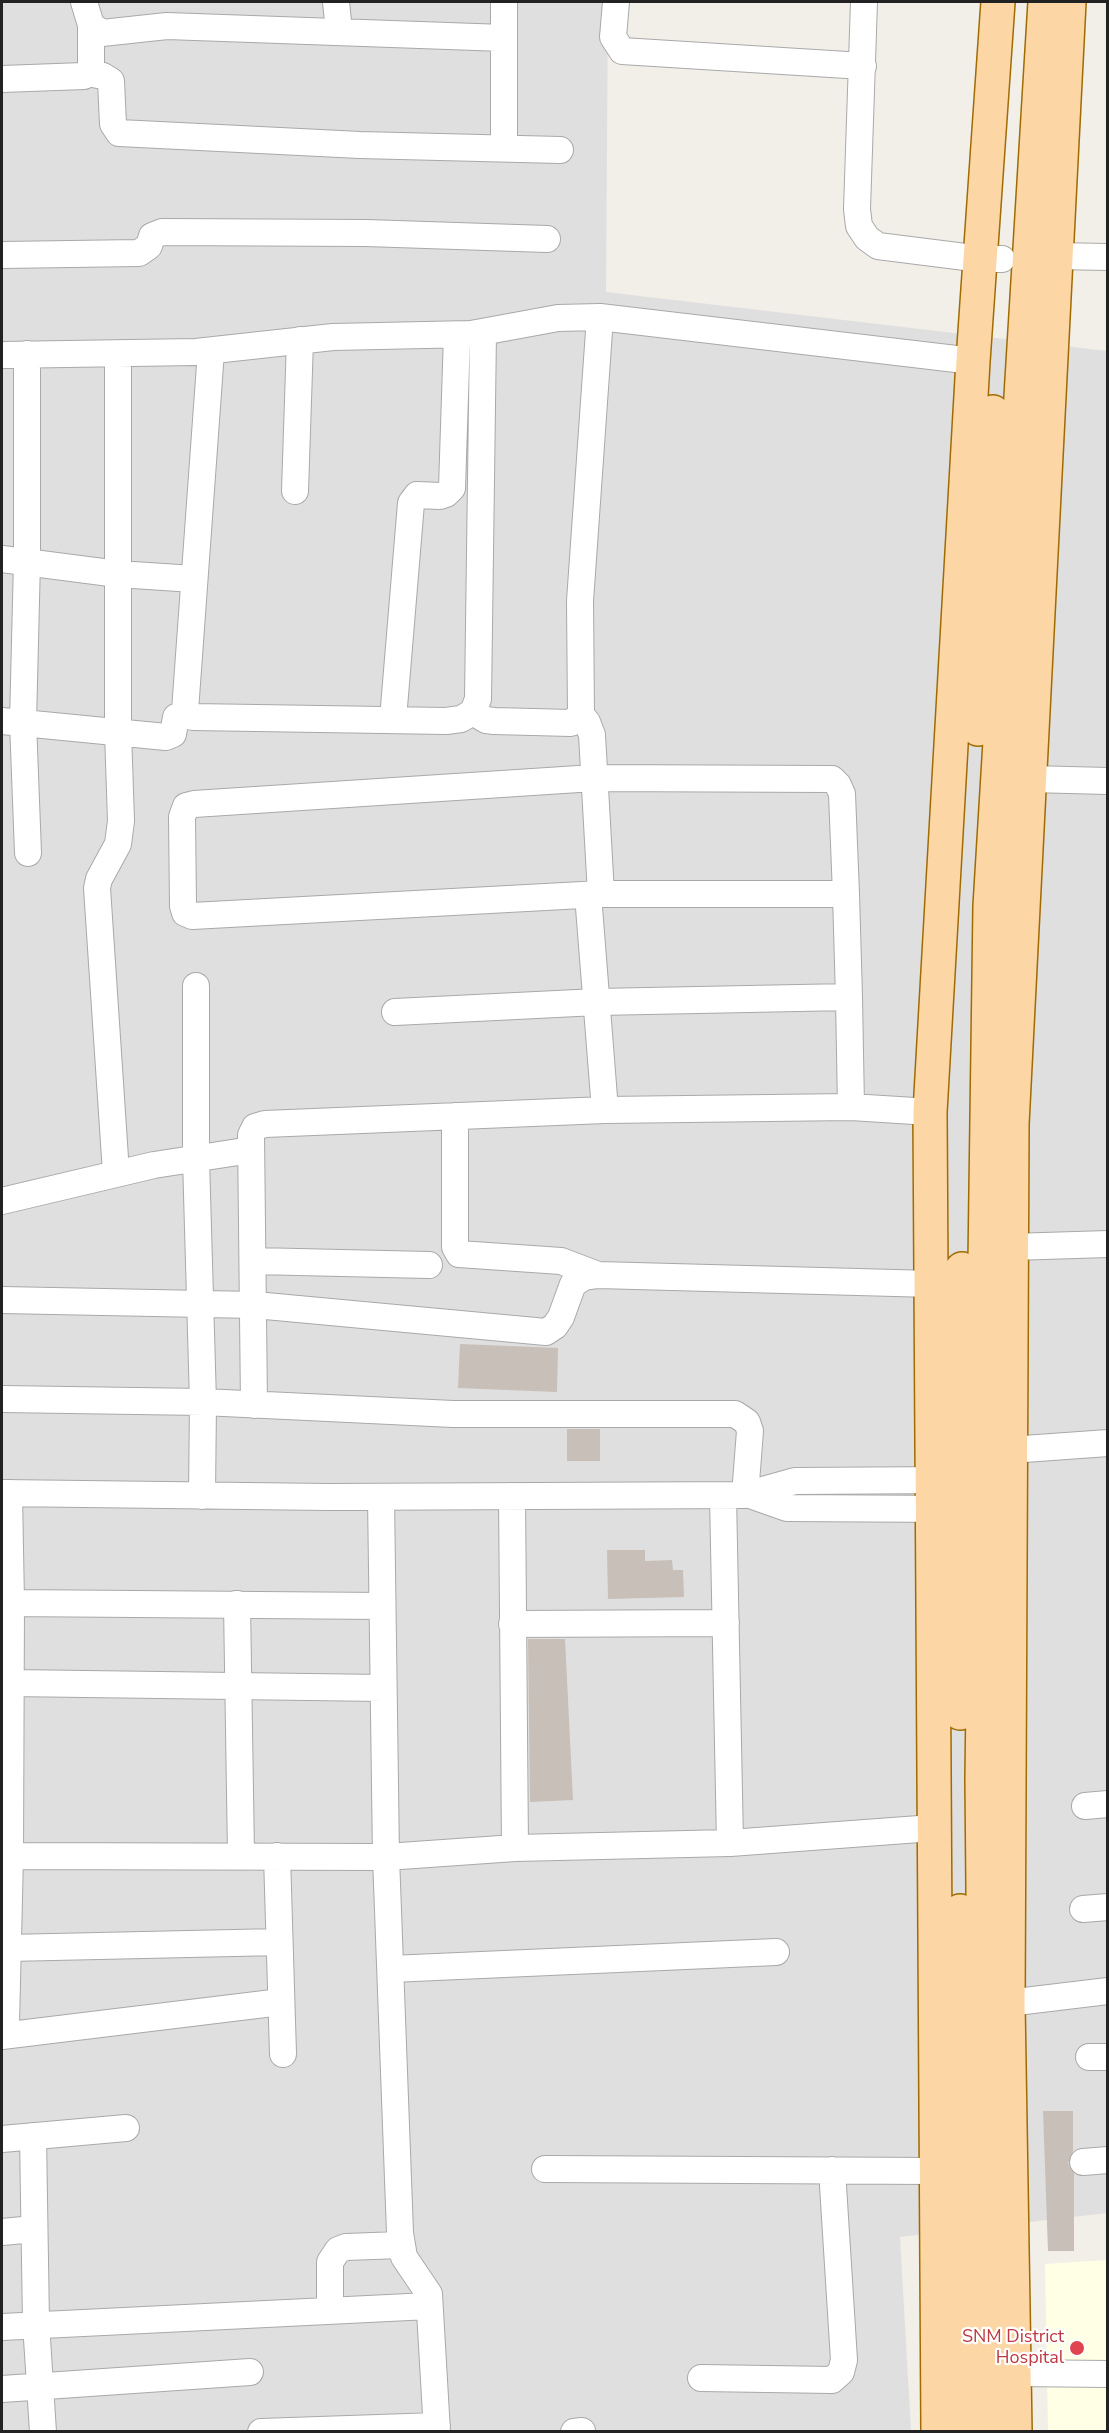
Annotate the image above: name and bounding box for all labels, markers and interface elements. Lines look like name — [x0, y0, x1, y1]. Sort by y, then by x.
place label: SNM District Hospital — [962, 2327, 1064, 2370]
marker: SNM District Hospital — [1068, 2339, 1086, 2357]

